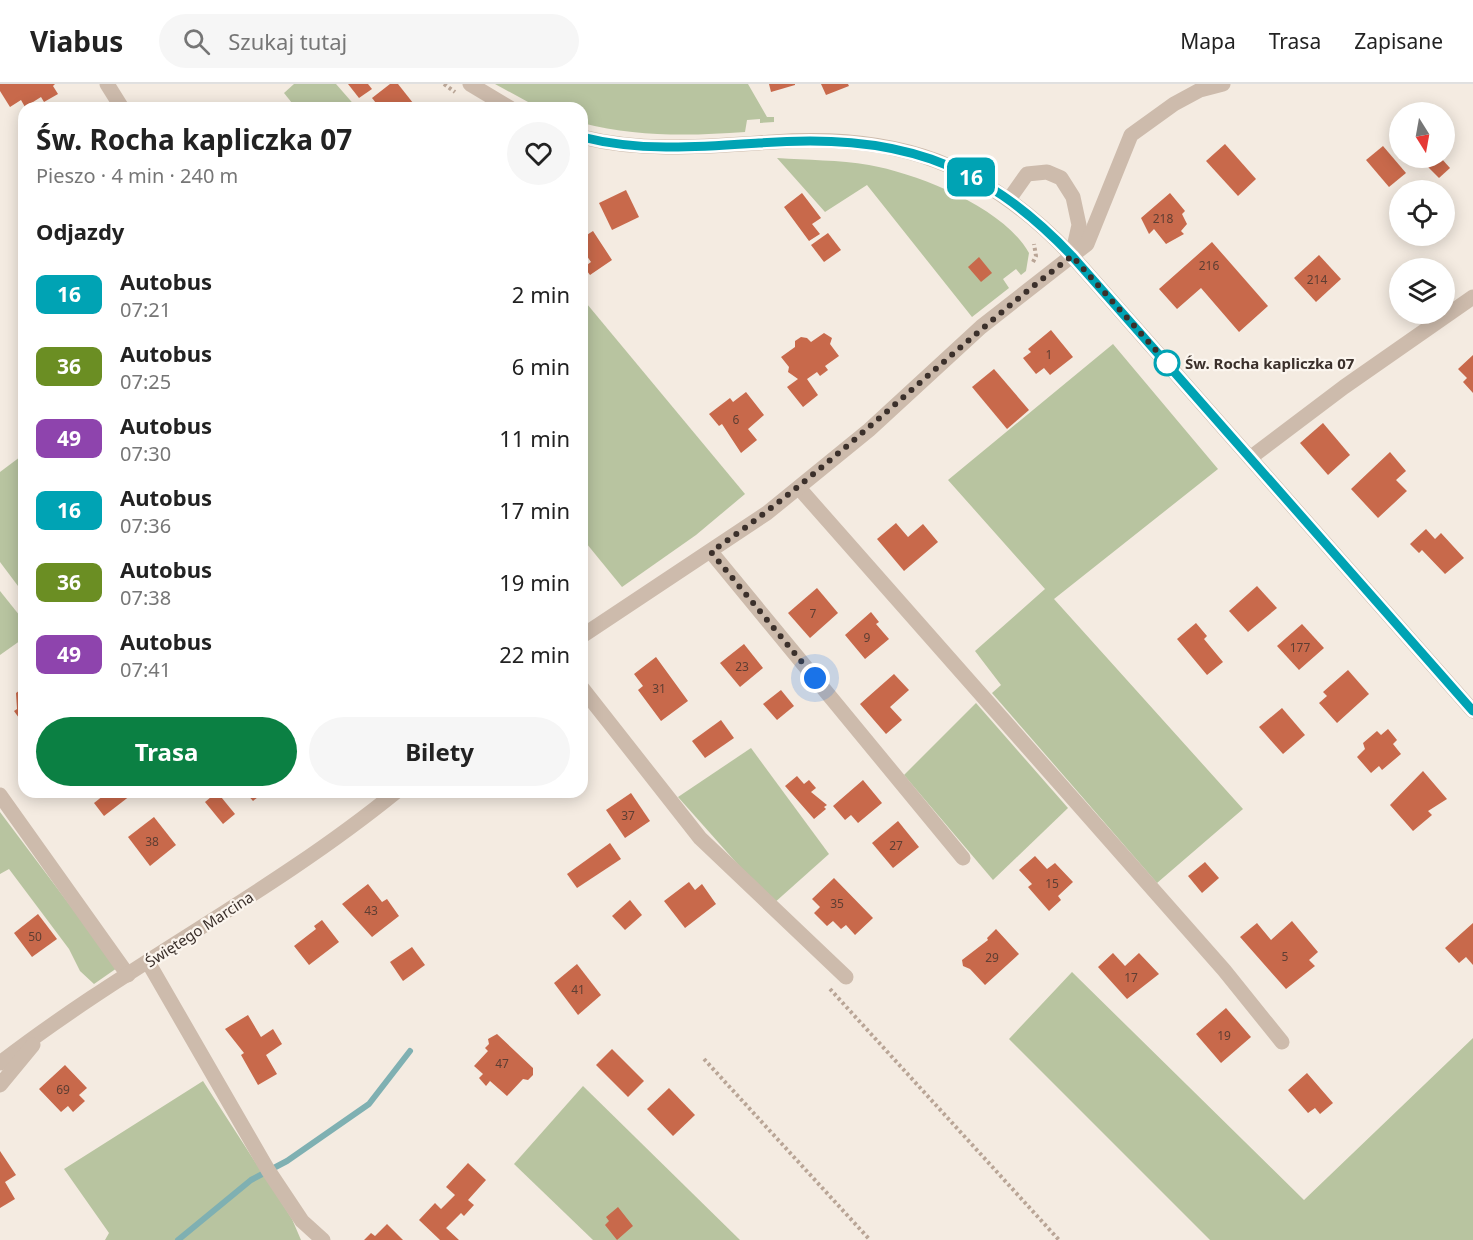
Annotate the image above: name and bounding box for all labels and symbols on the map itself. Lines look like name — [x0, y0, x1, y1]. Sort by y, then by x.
north arrow — [1389, 102, 1455, 168]
line badge: 16 — [944, 158, 998, 196]
house number: 218 — [1153, 210, 1173, 227]
house number: 216 — [1199, 257, 1219, 274]
house number: 214 — [1307, 271, 1327, 288]
house number: 1 — [1046, 346, 1052, 363]
marker: Św. Rocha kapliczka 07 — [1154, 350, 1180, 376]
place label: Św. Rocha kapliczka 07 — [1185, 353, 1355, 373]
house number: 6 — [733, 411, 740, 428]
house number: 7 — [810, 605, 817, 622]
house number: 9 — [864, 629, 871, 646]
house number: 177 — [1290, 639, 1310, 656]
house number: 23 — [735, 658, 749, 675]
your location — [800, 663, 830, 693]
house number: 31 — [652, 680, 666, 697]
house number: 37 — [621, 807, 635, 824]
house number: 38 — [145, 833, 159, 850]
house number: 27 — [889, 837, 903, 854]
house number: 15 — [1045, 875, 1059, 892]
street label: Świętego Marcina — [141, 887, 257, 971]
house number: 35 — [830, 895, 844, 912]
house number: 43 — [364, 902, 378, 919]
house number: 50 — [28, 928, 42, 945]
house number: 5 — [1282, 948, 1289, 965]
house number: 29 — [985, 949, 999, 966]
house number: 17 — [1124, 969, 1138, 986]
house number: 41 — [571, 981, 585, 998]
house number: 19 — [1217, 1027, 1231, 1044]
house number: 47 — [495, 1055, 509, 1072]
house number: 69 — [56, 1081, 70, 1098]

